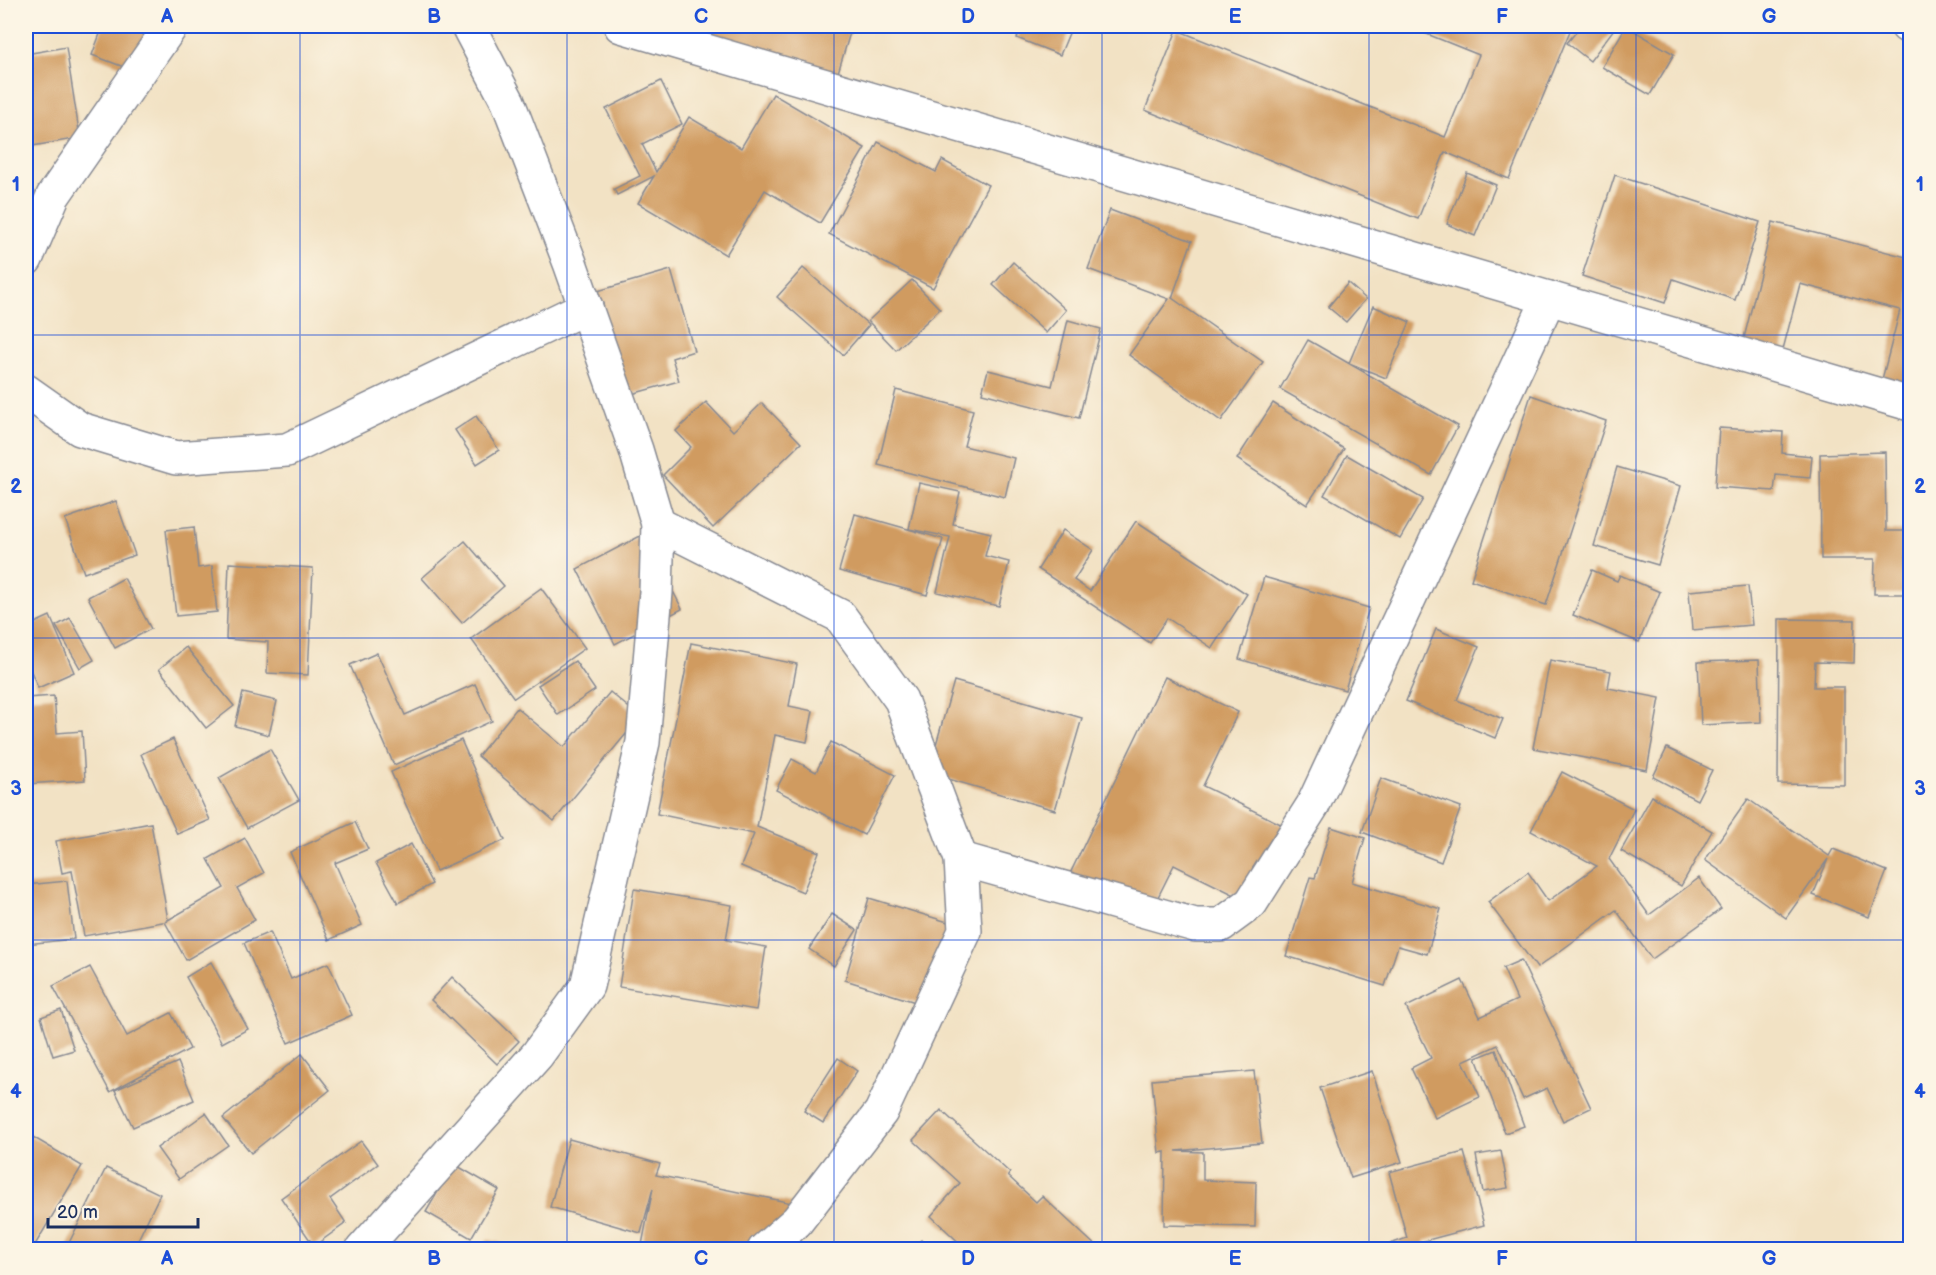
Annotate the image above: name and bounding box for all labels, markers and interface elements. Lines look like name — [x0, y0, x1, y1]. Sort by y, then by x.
text: A — [160, 5, 174, 29]
text: B — [427, 5, 441, 29]
text: C — [694, 5, 708, 29]
text: D — [961, 5, 975, 29]
text: E — [1229, 5, 1242, 29]
text: F — [1496, 5, 1508, 29]
text: G — [1762, 5, 1777, 29]
text: 1 — [12, 173, 20, 197]
text: 1 — [1916, 173, 1924, 197]
text: 2 — [10, 475, 22, 499]
text: 2 — [1914, 475, 1926, 499]
text: 3 — [10, 777, 22, 801]
text: 3 — [1914, 777, 1926, 801]
text: 4 — [10, 1080, 22, 1104]
text: 4 — [1914, 1080, 1926, 1104]
scale bar — [48, 1191, 198, 1229]
text: 20 m — [57, 1202, 98, 1223]
text: A — [160, 1247, 174, 1271]
text: B — [427, 1247, 441, 1271]
text: C — [694, 1247, 708, 1271]
text: D — [961, 1247, 975, 1271]
text: E — [1229, 1247, 1242, 1271]
text: F — [1496, 1247, 1508, 1271]
text: G — [1762, 1247, 1777, 1271]

